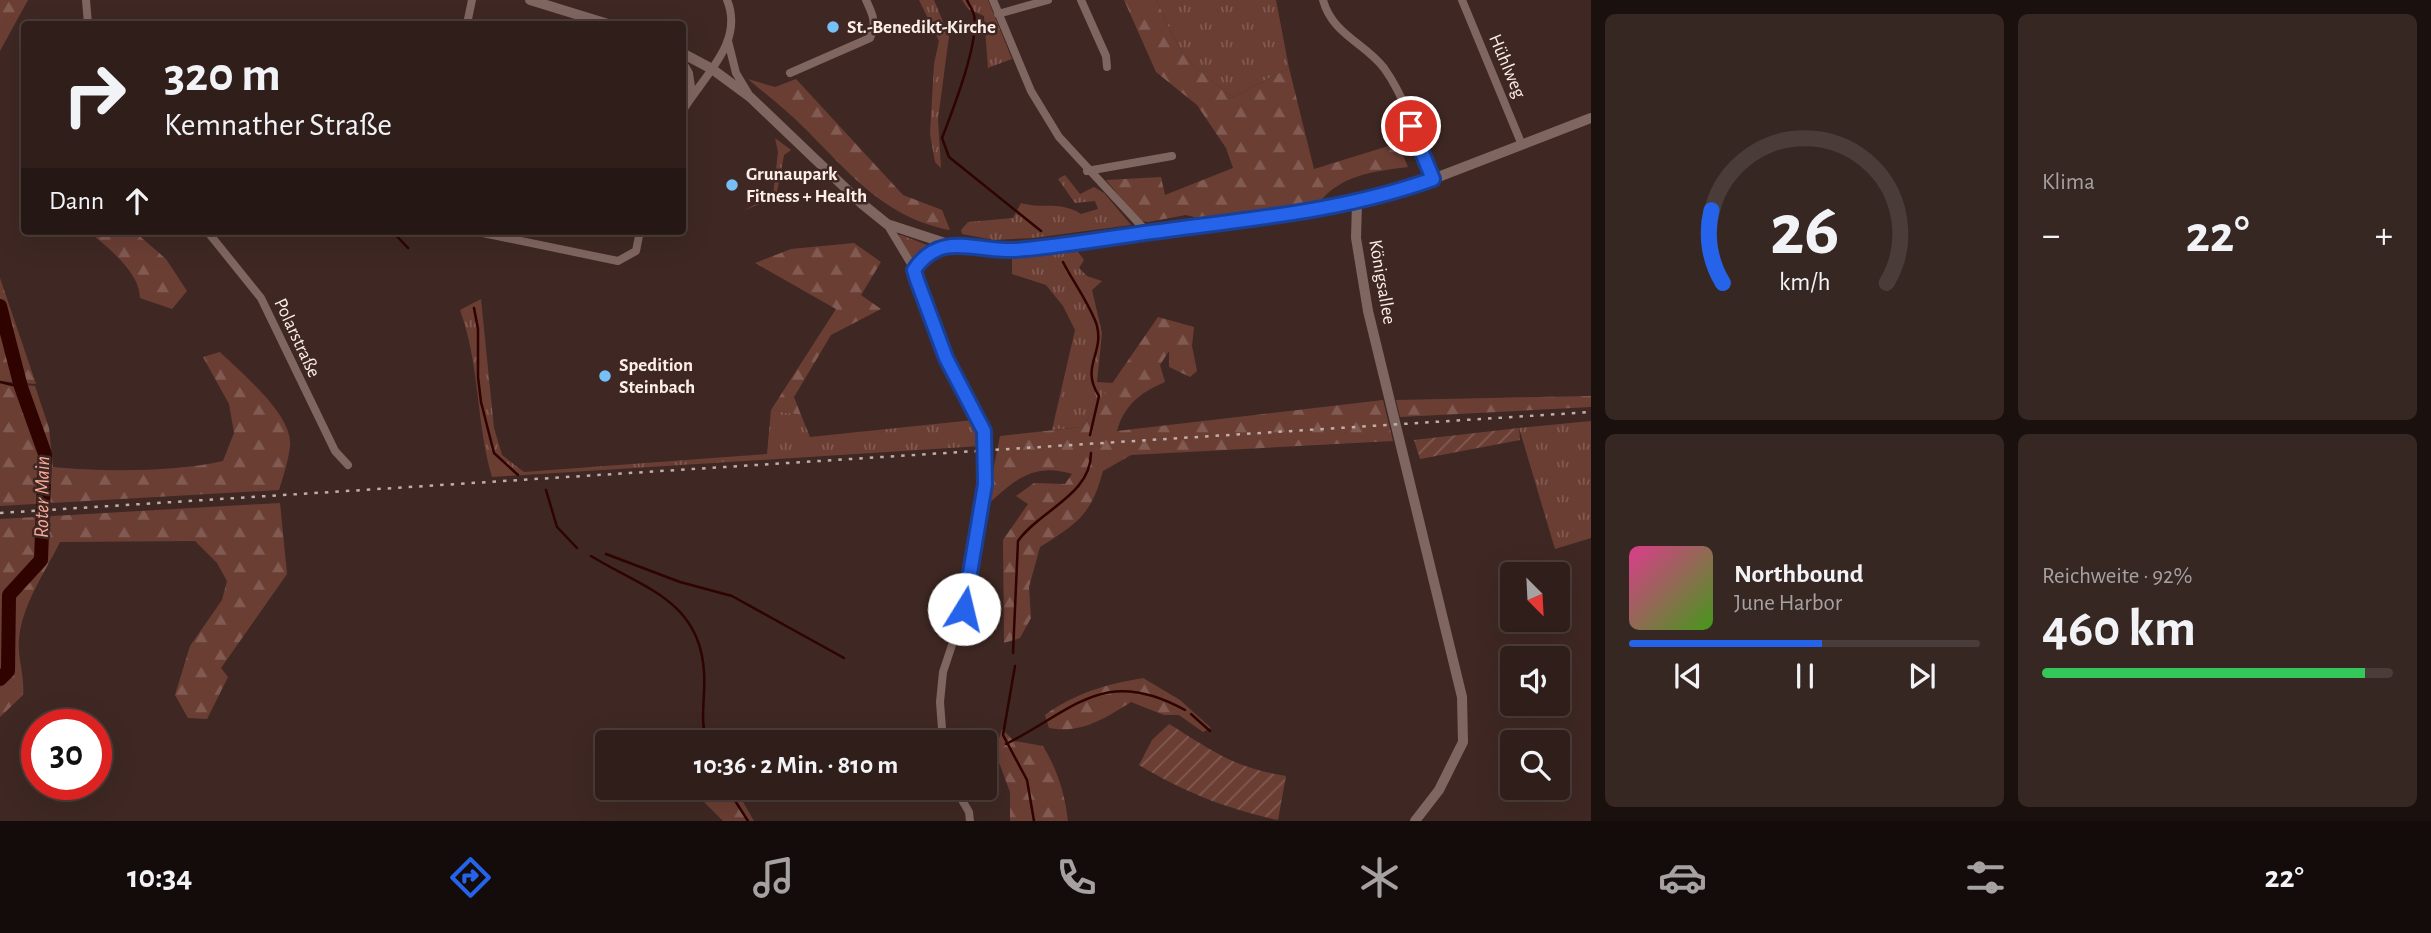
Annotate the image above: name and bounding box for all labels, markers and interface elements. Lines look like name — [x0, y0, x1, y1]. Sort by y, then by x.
place label: St.-Benedikt-Kirche — [847, 18, 996, 37]
marker: St.-Benedikt-Kirche — [825, 19, 841, 35]
street label: Hühlweg — [1485, 31, 1529, 101]
icon: right — [49, 49, 140, 140]
text: 320 m — [164, 51, 281, 100]
pin — [1381, 96, 1441, 156]
icon: arrive — [1392, 107, 1430, 145]
text: Kemnather Straße — [164, 109, 392, 141]
place label: Grunaupark Fitness + Health — [746, 165, 867, 206]
text: Klima — [2042, 171, 2095, 194]
marker: Grunaupark Fitness + Health — [724, 177, 740, 193]
icon: ahead — [118, 182, 156, 220]
text: Dann — [49, 188, 104, 214]
text: 26 — [1770, 195, 1839, 268]
text: 22° — [2185, 209, 2250, 261]
text: − — [2042, 217, 2060, 255]
text: + — [2375, 217, 2393, 255]
street label: Königsallee — [1365, 238, 1399, 326]
text: km/h — [1779, 270, 1830, 295]
street label: Polarstraße — [270, 295, 324, 381]
place label: Spedition Steinbach — [619, 356, 695, 397]
marker: Spedition Steinbach — [597, 368, 613, 384]
water label: Roter Main — [31, 456, 53, 538]
text: Northbound — [1734, 561, 1863, 587]
north arrow — [1500, 562, 1570, 632]
map controls — [1500, 562, 1570, 800]
text: Reichweite · 92% — [2042, 565, 2193, 588]
position arrow — [927, 572, 1001, 646]
text: June Harbor — [1734, 592, 1842, 615]
text: 460 km — [2042, 603, 2196, 655]
button: sound — [1500, 646, 1570, 716]
icon: previous — [1669, 657, 1707, 695]
icon: pause — [1786, 657, 1824, 695]
icon: next — [1903, 657, 1941, 695]
speed limit sign: 30 — [21, 709, 112, 800]
button: search — [1500, 730, 1570, 800]
text: 10:36 · 2 Min. · 810 m — [694, 752, 898, 778]
icon: directions — [446, 853, 495, 902]
icon: music — [749, 853, 798, 902]
icon: phone — [1052, 853, 1101, 902]
icon: climate — [1355, 853, 1404, 902]
icon: car — [1658, 853, 1707, 902]
icon: filters — [1961, 853, 2010, 902]
text: 10:34 — [127, 861, 192, 893]
text: 22° — [2264, 861, 2304, 893]

